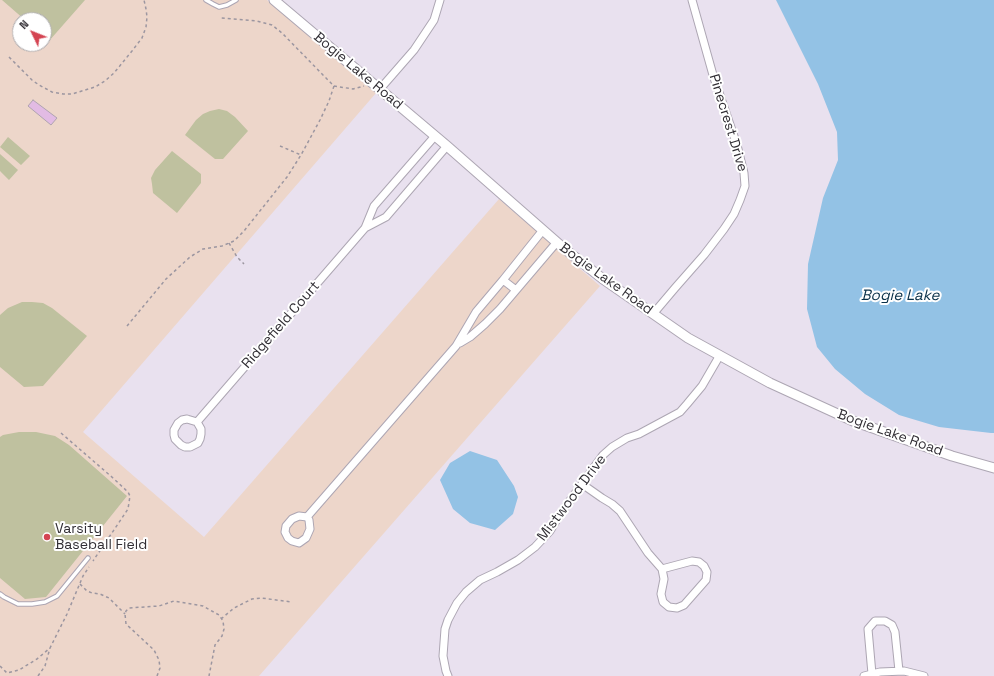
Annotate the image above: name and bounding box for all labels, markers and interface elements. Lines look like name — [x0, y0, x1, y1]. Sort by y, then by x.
north arrow — [12, 12, 52, 52]
text: N — [16, 17, 32, 32]
street label: Bogie Lake Road — [310, 29, 406, 113]
street label: Pinecrest Drive — [705, 72, 751, 174]
street label: Bogie Lake Road — [556, 239, 656, 319]
street label: Ridgefield Court — [239, 278, 323, 372]
water label: Bogie Lake — [861, 287, 939, 305]
street label: Bogie Lake Road — [835, 406, 945, 460]
street label: Mistwood Drive — [534, 452, 610, 544]
place label: Varsity Baseball Field — [55, 521, 147, 554]
marker: Varsity Baseball Field — [42, 532, 52, 542]

